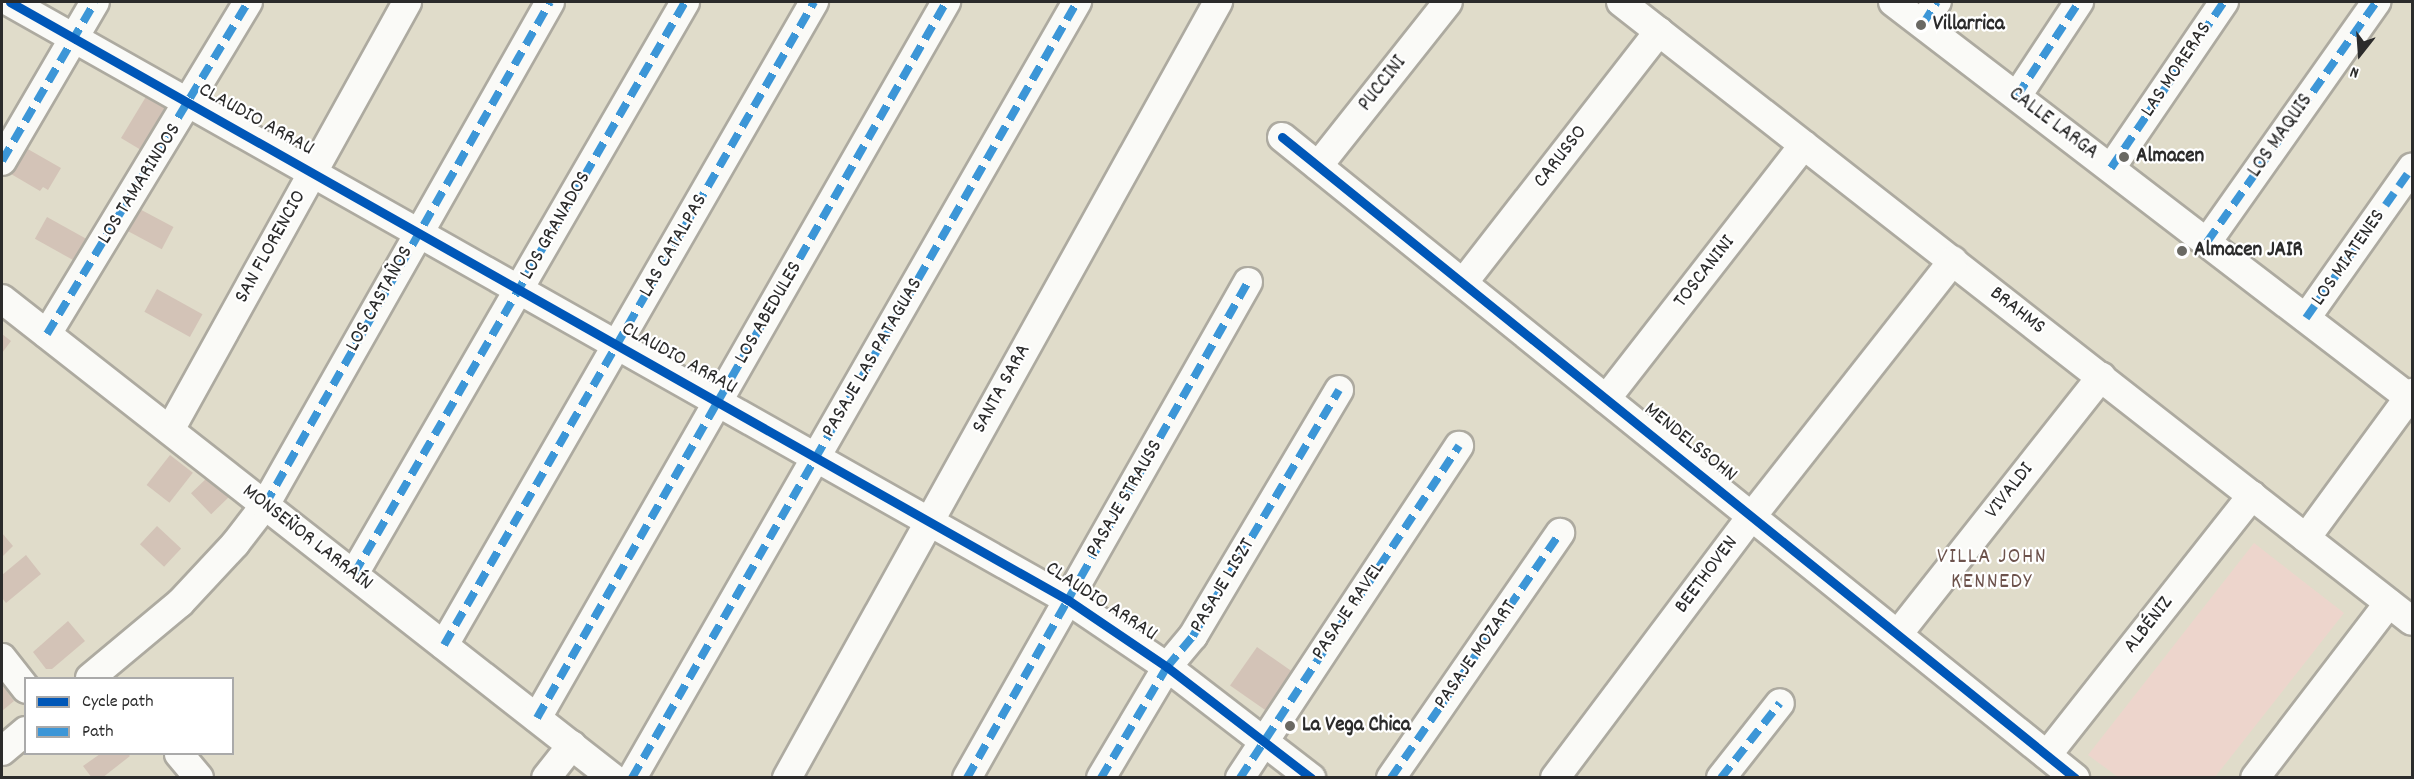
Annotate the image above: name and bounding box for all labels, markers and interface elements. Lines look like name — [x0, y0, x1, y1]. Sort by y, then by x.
place label: Villarrica — [1933, 12, 2005, 38]
marker: Villarrica — [1914, 18, 1928, 32]
street label: LAS MORERAS — [2136, 18, 2218, 122]
north arrow — [2330, 24, 2390, 84]
street label: PUCCINI — [1353, 51, 1413, 117]
text: N — [2347, 60, 2362, 84]
street label: CLAUDIO ARRAU — [194, 78, 318, 162]
street label: CALLE LARGA — [2003, 82, 2103, 166]
street label: LOS MAQUIS — [2243, 89, 2319, 183]
street label: LOS TAMARINDOS — [93, 119, 187, 249]
street label: CARUSSO — [1529, 121, 1593, 193]
place label: Almacen — [2136, 144, 2204, 170]
marker: Almacen — [2117, 150, 2131, 164]
street label: LOS GRANADOS — [515, 167, 597, 285]
street label: SAN FLORENCIO — [230, 186, 312, 308]
street label: LAS CATALPAS — [634, 190, 714, 302]
street label: LOS MIATENES — [2307, 205, 2391, 311]
street label: TOSCANINI — [1669, 231, 1741, 313]
place label: Almacen JAIR — [2194, 238, 2303, 264]
street label: LOS CASTAÑOS — [341, 242, 419, 356]
marker: Almacen JAIR — [2175, 244, 2189, 258]
street label: LOS ABEDULES — [730, 257, 808, 369]
street label: PASAJE LAS PATAGUAS — [817, 274, 929, 442]
street label: BRAHMS — [1984, 281, 2050, 341]
street label: CLAUDIO ARRAU — [617, 317, 741, 401]
street label: SANTA SARA — [967, 340, 1037, 438]
street label: MENDELSSOHN — [1638, 398, 1742, 488]
street label: PASAJE STRAUSS — [1081, 436, 1169, 562]
street label: VIVALDI — [1980, 458, 2040, 524]
street label: MONSEÑOR LARRAÍN — [237, 479, 377, 597]
street label: BEETHOVEN — [1670, 531, 1744, 619]
street label: PASAJE LISZT — [1185, 534, 1261, 638]
district label: VILLA JOHN KENNEDY — [1937, 544, 2047, 596]
street label: CLAUDIO ARRAU — [1040, 557, 1162, 647]
street label: PASAJE RAVEL — [1307, 557, 1391, 665]
street label: ALBÉNIZ — [2119, 591, 2179, 659]
street label: PASAJE MOZART — [1429, 596, 1523, 714]
legend — [24, 677, 234, 755]
text: Cycle path — [82, 690, 153, 715]
place label: La Vega Chica — [1302, 713, 1411, 739]
marker: La Vega Chica — [1283, 719, 1297, 733]
text: Path — [82, 720, 114, 745]

